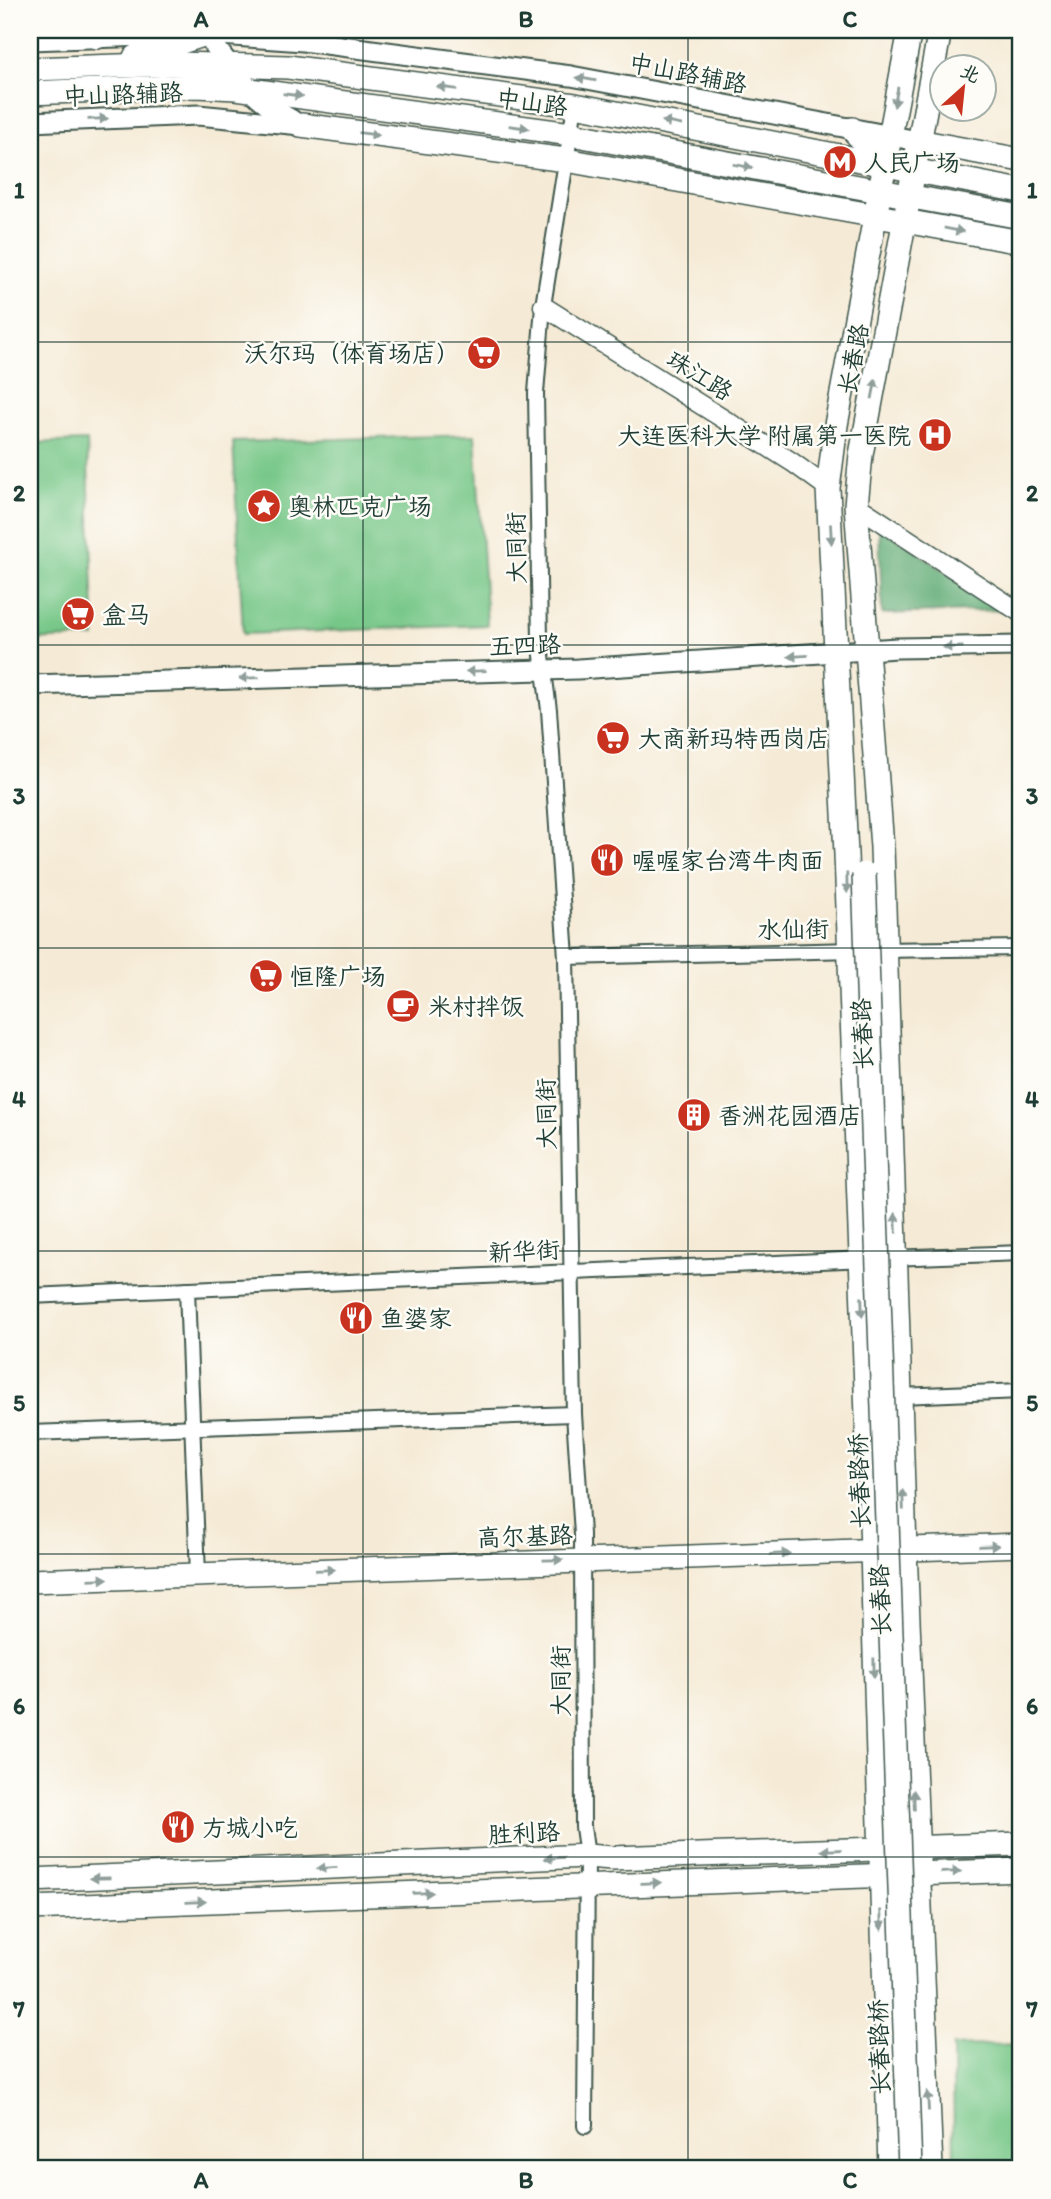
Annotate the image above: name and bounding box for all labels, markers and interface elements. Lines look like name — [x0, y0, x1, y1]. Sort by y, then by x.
text: A — [193, 5, 209, 33]
text: B — [519, 5, 534, 33]
text: C — [843, 5, 858, 33]
street label: 中山路辅路 — [626, 47, 750, 99]
north arrow — [928, 52, 998, 122]
text: 北 — [957, 59, 984, 88]
one-way arrow — [575, 73, 597, 84]
street label: 中山路辅路 — [63, 77, 183, 111]
one-way arrow — [436, 83, 458, 94]
street label: 中山路 — [494, 83, 570, 121]
one-way arrow — [891, 86, 902, 108]
one-way arrow — [282, 90, 304, 101]
one-way arrow — [87, 114, 109, 125]
one-way arrow — [661, 118, 683, 129]
one-way arrow — [508, 122, 530, 133]
one-way arrow — [358, 129, 380, 140]
metro station icon: 人民广场 — [821, 143, 859, 181]
place label: 人民广场 — [864, 148, 960, 177]
one-way arrow — [732, 161, 754, 172]
text: 1 — [14, 176, 25, 204]
text: 1 — [1027, 176, 1038, 204]
one-way arrow — [943, 224, 965, 235]
street label: 长春路 — [832, 321, 874, 397]
supermarket icon: 沃尔玛（体育场店） — [465, 334, 503, 372]
place label: 沃尔玛（体育场店） — [244, 339, 460, 368]
street label: 珠江路 — [662, 344, 738, 406]
one-way arrow — [868, 378, 879, 400]
hospital icon: 大连医科大学 附属第一医院 — [916, 416, 954, 454]
place label: 大连医科大学 附属第一医院 — [618, 421, 911, 450]
text: 2 — [13, 479, 26, 507]
text: 2 — [1026, 479, 1039, 507]
place icon: 奥林匹克广场 — [245, 487, 283, 525]
place label: 奥林匹克广场 — [288, 492, 432, 521]
street label: 大同街 — [501, 512, 531, 584]
one-way arrow — [825, 523, 836, 545]
supermarket icon: 盒马 — [59, 595, 97, 633]
place label: 盒马 — [102, 600, 150, 629]
street label: 五四路 — [489, 629, 561, 661]
one-way arrow — [942, 641, 964, 653]
one-way arrow — [786, 651, 808, 662]
one-way arrow — [465, 666, 487, 677]
one-way arrow — [237, 672, 259, 684]
supermarket icon: 大商新玛特西岗店 — [594, 719, 632, 757]
place label: 大商新玛特西岗店 — [638, 724, 830, 753]
text: 3 — [13, 782, 26, 810]
text: 3 — [1026, 782, 1039, 810]
restaurant icon: 喔喔家台湾牛肉面 — [588, 841, 626, 879]
place label: 喔喔家台湾牛肉面 — [632, 846, 824, 875]
one-way arrow — [841, 873, 852, 895]
street label: 水仙街 — [757, 914, 829, 944]
supermarket icon: 恒隆广场 — [247, 957, 285, 995]
place label: 恒隆广场 — [290, 962, 386, 991]
cafe icon: 米村拌饭 — [384, 987, 422, 1025]
place label: 米村拌饭 — [428, 992, 524, 1021]
street label: 长春路 — [846, 998, 878, 1070]
street label: 大同街 — [531, 1078, 561, 1150]
text: 4 — [12, 1085, 26, 1113]
text: 4 — [1025, 1085, 1039, 1113]
building icon: 香洲花园酒店 — [675, 1096, 713, 1134]
place label: 香洲花园酒店 — [718, 1101, 862, 1130]
one-way arrow — [891, 1212, 902, 1234]
street label: 新华街 — [487, 1235, 561, 1267]
one-way arrow — [857, 1296, 868, 1318]
restaurant icon: 鱼婆家 — [337, 1299, 375, 1337]
place label: 鱼婆家 — [380, 1304, 452, 1333]
text: 5 — [13, 1389, 25, 1417]
text: 5 — [1026, 1389, 1038, 1417]
street label: 长春路桥 — [843, 1433, 875, 1529]
one-way arrow — [898, 1488, 909, 1510]
street label: 高尔基路 — [477, 1520, 573, 1552]
one-way arrow — [978, 1541, 1000, 1552]
one-way arrow — [769, 1548, 791, 1559]
one-way arrow — [542, 1554, 564, 1566]
one-way arrow — [315, 1564, 337, 1575]
street label: 长春路 — [864, 1564, 896, 1636]
one-way arrow — [87, 1573, 109, 1584]
street label: 大同街 — [546, 1645, 575, 1717]
one-way arrow — [869, 1657, 880, 1679]
text: 6 — [13, 1692, 25, 1720]
text: 6 — [1026, 1692, 1038, 1720]
one-way arrow — [909, 1789, 920, 1811]
restaurant icon: 方城小吃 — [159, 1808, 197, 1846]
place label: 方城小吃 — [202, 1813, 298, 1842]
street label: 胜利路 — [487, 1817, 561, 1849]
one-way arrow — [819, 1845, 841, 1856]
one-way arrow — [543, 1852, 565, 1863]
one-way arrow — [316, 1863, 338, 1874]
one-way arrow — [941, 1867, 963, 1878]
one-way arrow — [89, 1872, 111, 1884]
one-way arrow — [640, 1878, 662, 1889]
one-way arrow — [412, 1887, 434, 1898]
one-way arrow — [185, 1897, 207, 1908]
one-way arrow — [875, 1909, 887, 1931]
text: 7 — [12, 1995, 25, 2023]
text: 7 — [1025, 1995, 1038, 2023]
street label: 长春路桥 — [863, 1999, 895, 2095]
one-way arrow — [922, 2090, 933, 2112]
text: A — [193, 2166, 209, 2194]
text: B — [519, 2166, 534, 2194]
text: C — [843, 2166, 858, 2194]

